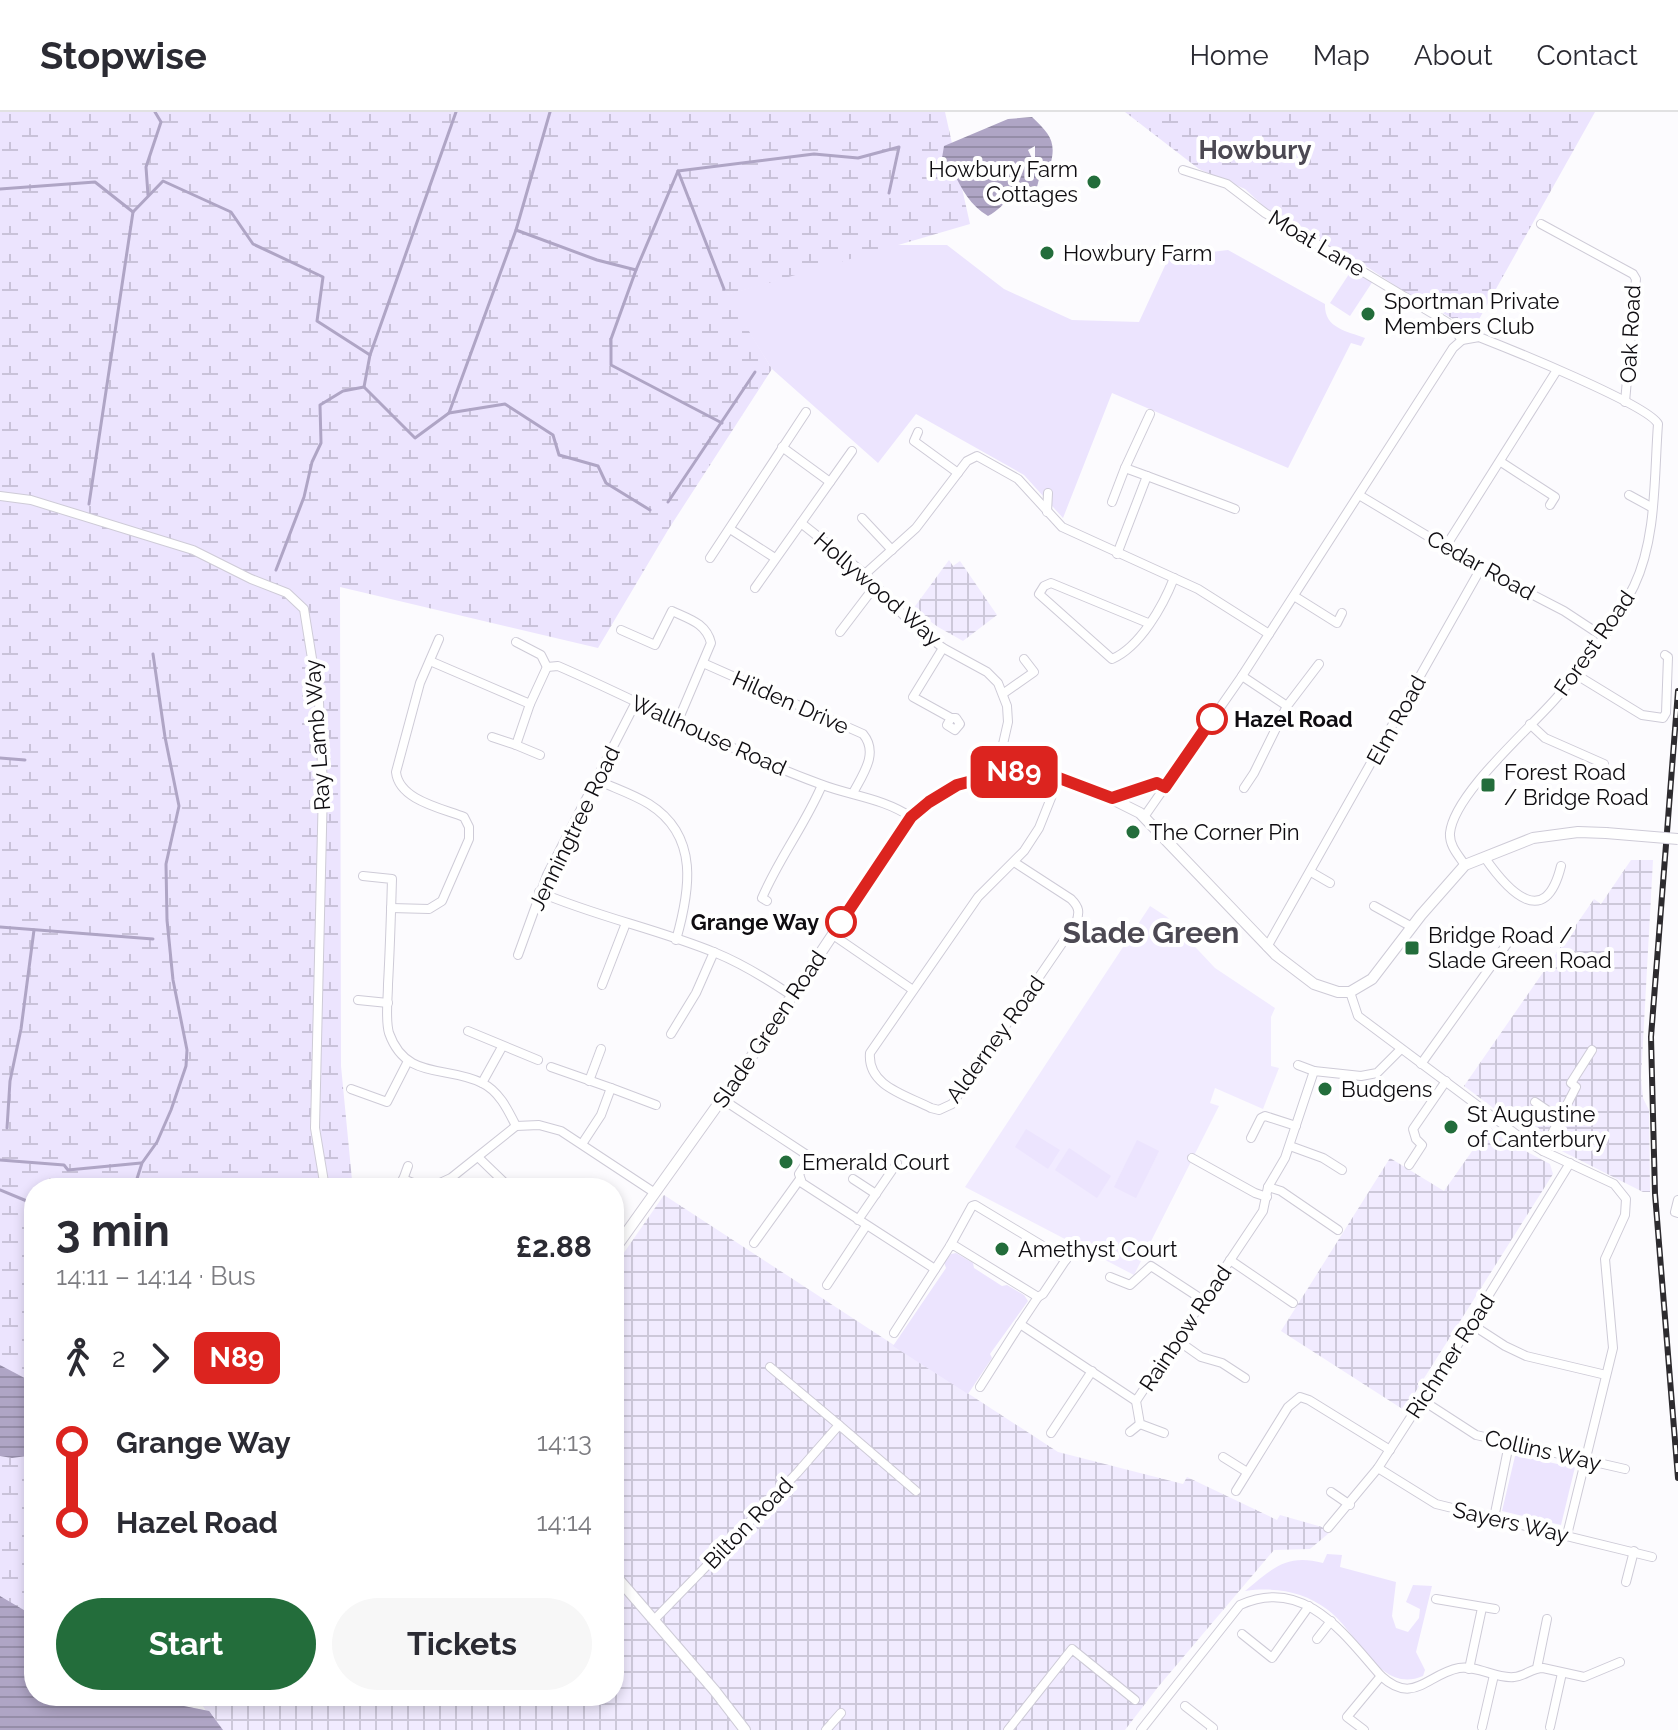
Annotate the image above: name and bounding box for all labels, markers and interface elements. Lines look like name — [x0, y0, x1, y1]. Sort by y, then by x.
text: Stopwise — [40, 33, 207, 78]
text: Home — [1189, 39, 1269, 72]
text: Map — [1313, 39, 1370, 72]
text: About — [1414, 39, 1493, 72]
text: Contact — [1537, 39, 1638, 72]
district label: Howbury — [1198, 135, 1312, 165]
place label: Howbury Farm Cottages — [929, 156, 1078, 207]
marker: Howbury Farm Cottages — [1085, 173, 1103, 191]
street label: Moat Lane — [1264, 204, 1370, 282]
place label: Howbury Farm — [1063, 240, 1212, 266]
marker: Howbury Farm — [1038, 244, 1056, 262]
street label: Oak Road — [1614, 284, 1646, 384]
place label: Sportman Private Members Club — [1384, 288, 1559, 339]
marker: Sportman Private Members Club — [1359, 305, 1377, 323]
street label: Cedar Road — [1423, 525, 1539, 605]
street label: Hollywood Way — [809, 527, 947, 651]
street label: Forest Road — [1548, 586, 1640, 700]
street label: Ray Lamb Way — [299, 658, 335, 812]
street label: Hilden Drive — [729, 665, 853, 739]
street label: Elm Road — [1361, 671, 1431, 769]
street label: Wallhouse Road — [628, 689, 790, 781]
marker: Hazel Road — [1197, 704, 1227, 734]
place label: Hazel Road — [1234, 706, 1353, 732]
street label: Jenningtree Road — [523, 742, 625, 914]
line badge: N89 — [968, 746, 1060, 798]
text: N89 — [987, 755, 1041, 788]
place label: Forest Road / Bridge Road — [1504, 759, 1649, 810]
marker: Forest Road / Bridge Road — [1479, 776, 1497, 794]
place label: The Corner Pin — [1149, 819, 1300, 845]
marker: The Corner Pin — [1124, 823, 1142, 841]
marker: Grange Way — [826, 907, 856, 937]
place label: Grange Way — [691, 909, 819, 935]
district label: Slade Green — [1063, 915, 1239, 950]
place label: Bridge Road / Slade Green Road — [1428, 922, 1612, 973]
marker: Bridge Road / Slade Green Road — [1403, 939, 1421, 957]
street label: Slade Green Road — [707, 946, 831, 1112]
street label: Alderney Road — [940, 971, 1050, 1107]
place label: Budgens — [1341, 1076, 1432, 1102]
marker: Budgens — [1316, 1080, 1334, 1098]
place label: St Augustine of Canterbury — [1467, 1101, 1606, 1152]
marker: St Augustine of Canterbury — [1442, 1118, 1460, 1136]
place label: Emerald Court — [802, 1149, 950, 1175]
marker: Emerald Court — [777, 1153, 795, 1171]
text: 3 min — [56, 1205, 170, 1256]
text: £2.88 — [516, 1229, 592, 1264]
place label: Amethyst Court — [1018, 1236, 1178, 1262]
marker: Amethyst Court — [993, 1240, 1011, 1258]
street label: Rainbow Road — [1133, 1260, 1237, 1396]
text: 14:11 – 14:14 · Bus — [56, 1261, 256, 1291]
street label: Richmer Road — [1400, 1289, 1500, 1423]
icon: walk — [56, 1336, 100, 1380]
icon: forward — [138, 1336, 182, 1380]
text: N89 — [210, 1341, 264, 1374]
text: 2 — [112, 1343, 126, 1373]
street label: Collins Way — [1482, 1424, 1604, 1476]
text: Grange Way — [116, 1425, 291, 1460]
text: 14:13 — [537, 1427, 592, 1457]
street label: Bilton Road — [698, 1472, 798, 1574]
street label: Sayers Way — [1451, 1496, 1571, 1548]
text: Hazel Road — [116, 1505, 278, 1540]
text: 14:14 — [536, 1507, 592, 1537]
button: Start — [56, 1598, 316, 1690]
button: Tickets — [332, 1598, 592, 1690]

